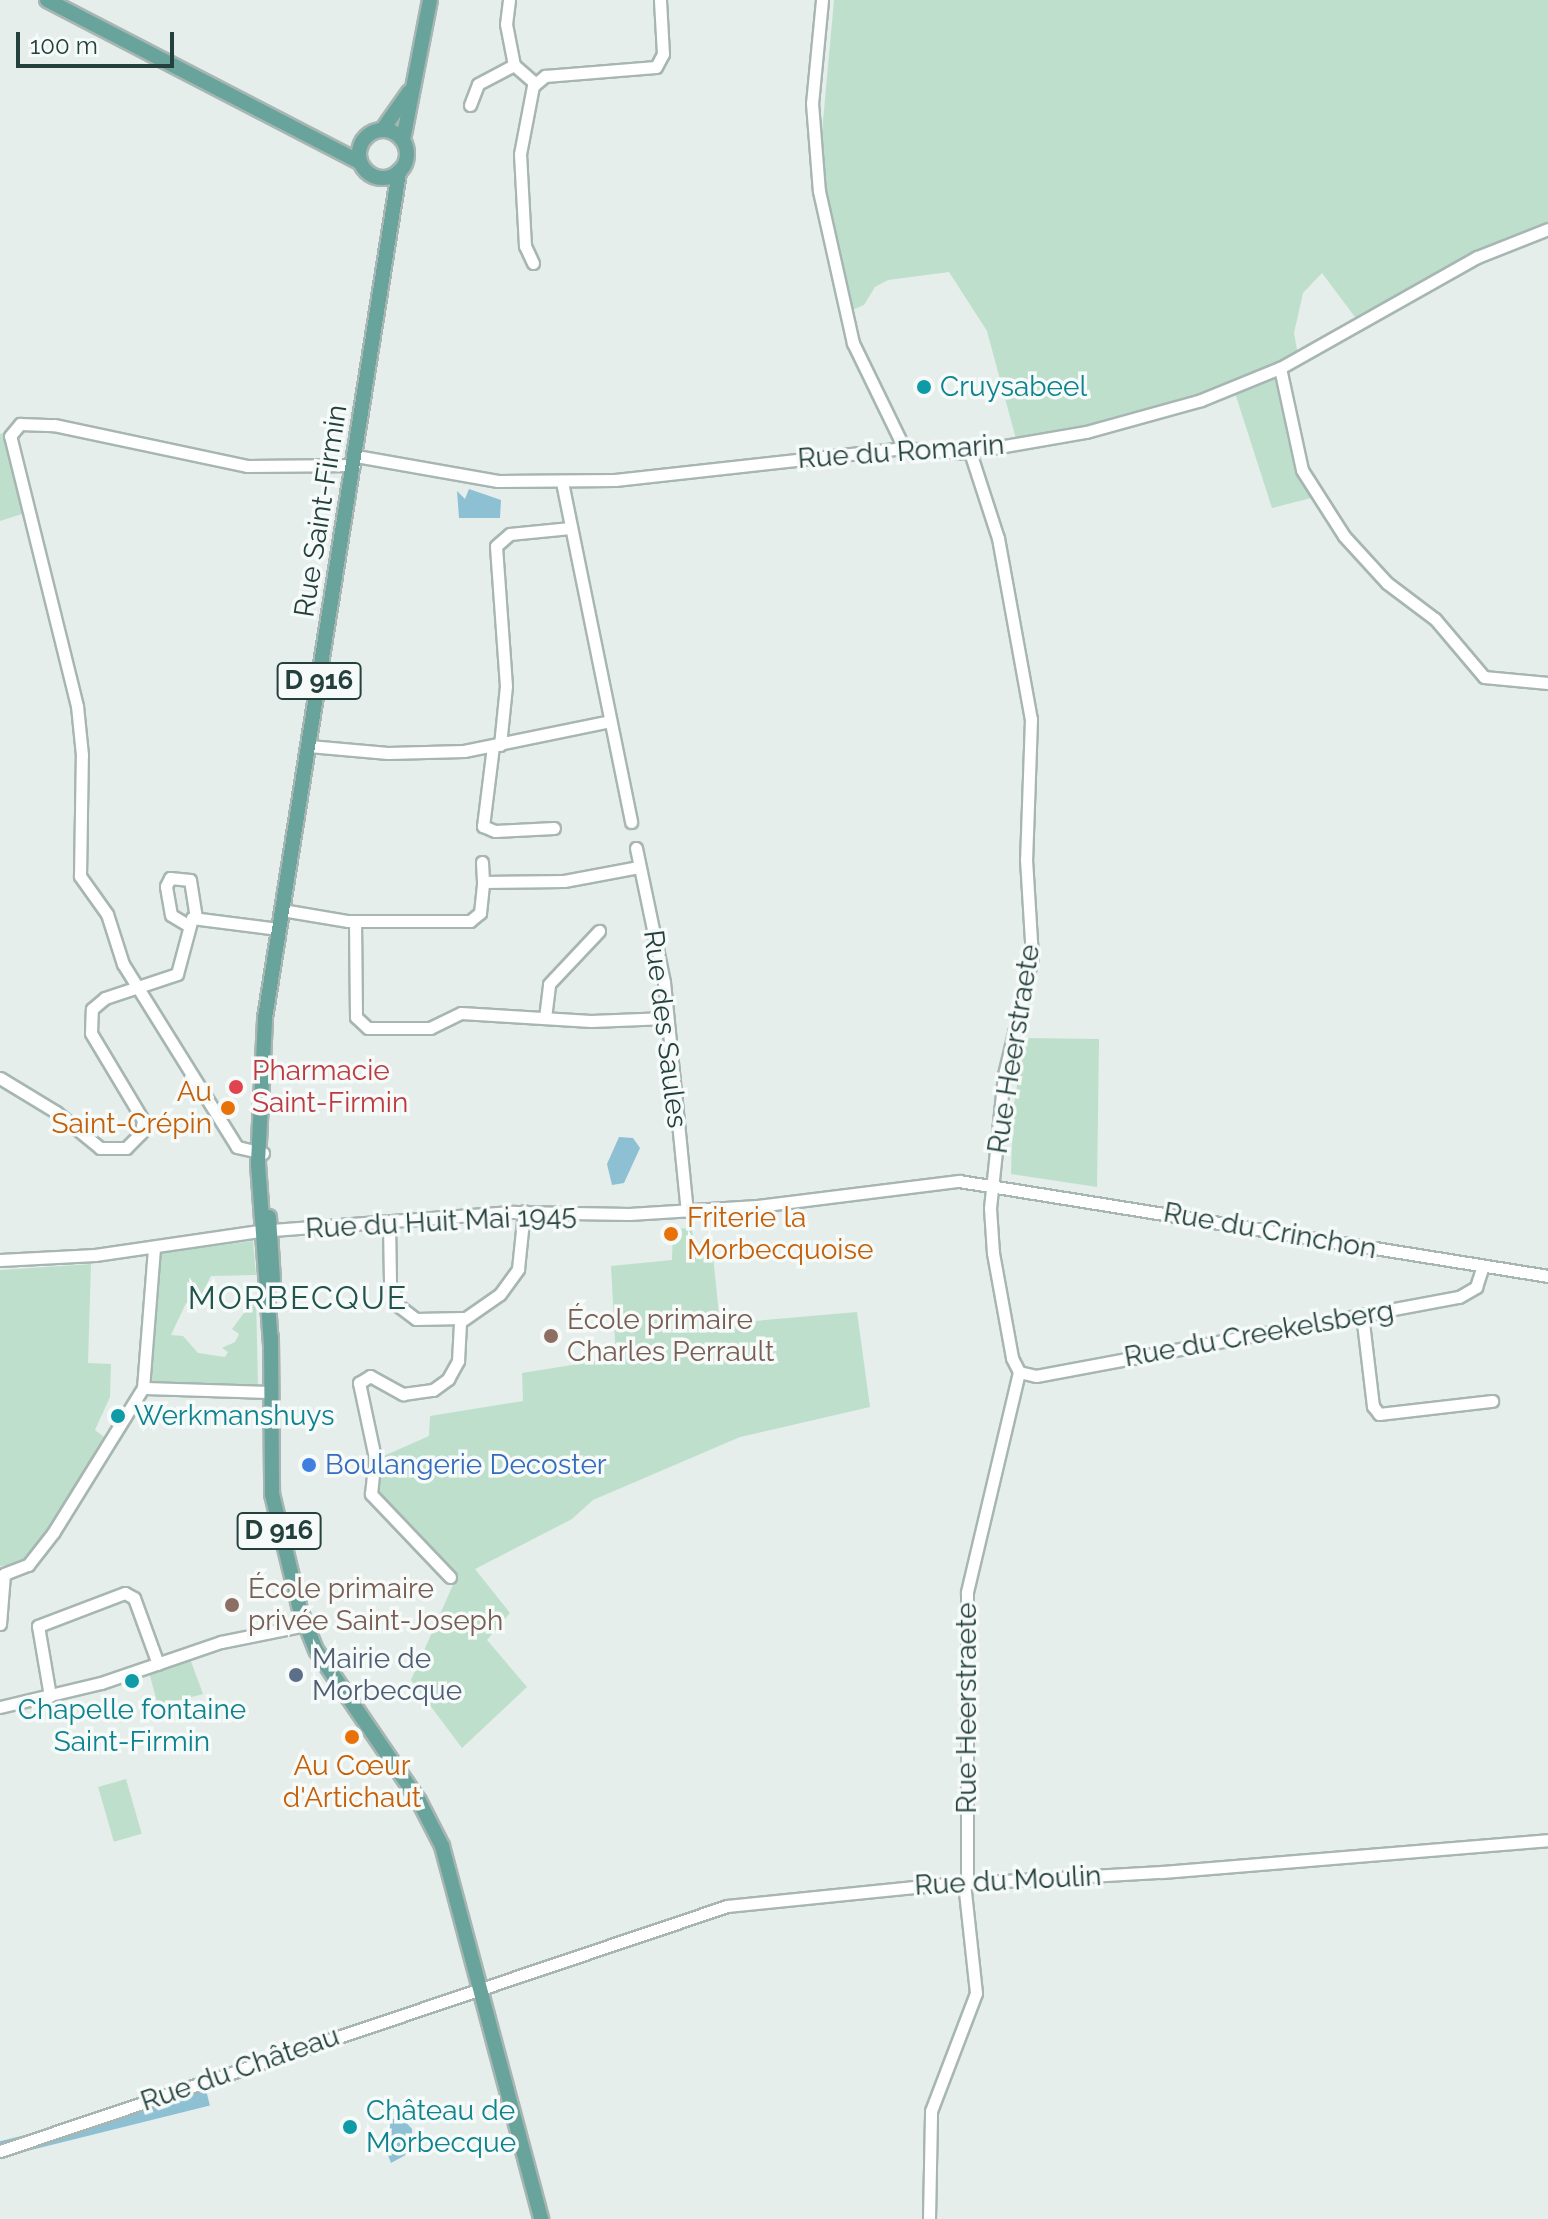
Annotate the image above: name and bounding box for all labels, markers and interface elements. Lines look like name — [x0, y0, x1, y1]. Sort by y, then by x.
scale bar — [20, 16, 178, 66]
text: 100 m — [30, 31, 98, 60]
place label: Cruysabeel — [940, 370, 1087, 404]
marker: Cruysabeel — [915, 378, 933, 396]
street label: Rue Saint-Firmin — [288, 402, 354, 620]
street label: Rue du Romarin — [796, 428, 1006, 476]
road number: D 916 — [275, 659, 363, 703]
street label: Rue des Saules — [636, 928, 694, 1130]
street label: Rue Heerstraete — [981, 942, 1047, 1156]
place label: Pharmacie Saint-Firmin — [252, 1054, 408, 1120]
place label: Au Saint-Crépin — [52, 1075, 212, 1141]
marker: Pharmacie Saint-Firmin — [227, 1078, 245, 1096]
marker: Au Saint-Crépin — [219, 1099, 237, 1117]
street label: Rue du Crinchon — [1161, 1196, 1379, 1266]
street label: Rue du Huit Mai 1945 — [305, 1198, 577, 1246]
place label: Friterie la Morbecquoise — [687, 1201, 873, 1267]
marker: Friterie la Morbecquoise — [662, 1225, 680, 1243]
district label: MORBECQUE — [188, 1279, 408, 1317]
street label: Rue du Creekelsberg — [1122, 1294, 1396, 1374]
place label: École primaire Charles Perrault — [567, 1303, 774, 1369]
marker: École primaire Charles Perrault — [542, 1327, 560, 1345]
place label: Werkmanshuys — [134, 1399, 335, 1433]
marker: Werkmanshuys — [109, 1407, 127, 1425]
place label: Boulangerie Decoster — [325, 1448, 607, 1482]
marker: Boulangerie Decoster — [300, 1456, 318, 1474]
road number: D 916 — [235, 1509, 323, 1553]
place label: École primaire privée Saint-Joseph — [248, 1572, 503, 1638]
marker: École primaire privée Saint-Joseph — [223, 1596, 241, 1614]
street label: Rue Heerstraete — [950, 1602, 984, 1814]
place label: Mairie de Morbecque — [312, 1642, 462, 1708]
marker: Mairie de Morbecque — [287, 1666, 305, 1684]
marker: Chapelle fontaine Saint-Firmin — [123, 1672, 141, 1690]
place label: Chapelle fontaine Saint-Firmin — [18, 1693, 246, 1759]
marker: Au Cœur d'Artichaut — [343, 1728, 361, 1746]
place label: Au Cœur d'Artichaut — [283, 1749, 421, 1815]
street label: Rue du Moulin — [914, 1859, 1102, 1903]
street label: Rue du Château — [136, 2019, 344, 2119]
place label: Château de Morbecque — [366, 2094, 516, 2160]
marker: Château de Morbecque — [341, 2118, 359, 2136]

